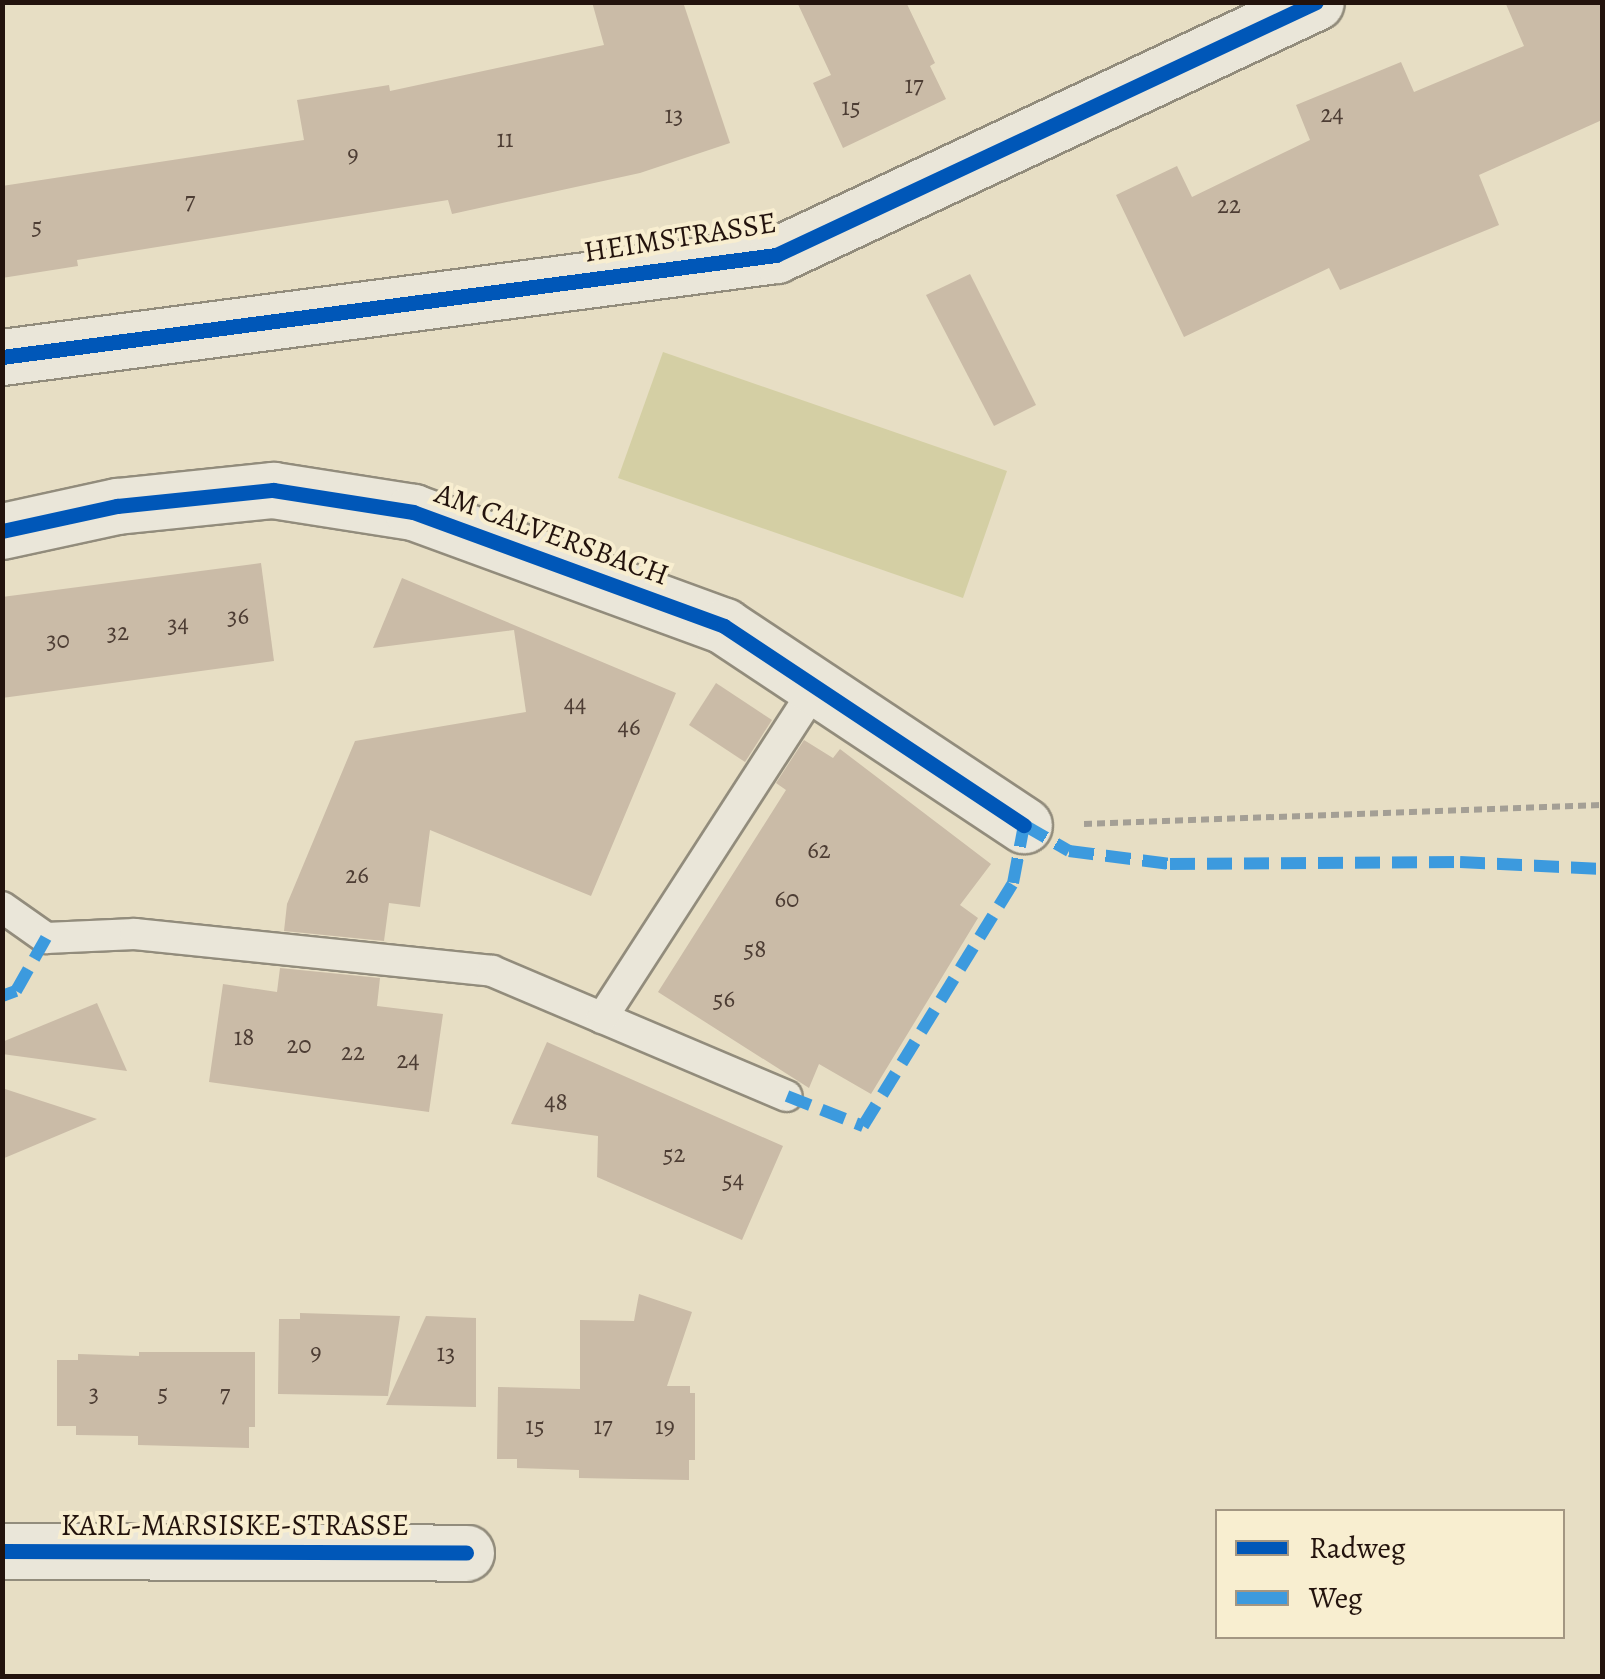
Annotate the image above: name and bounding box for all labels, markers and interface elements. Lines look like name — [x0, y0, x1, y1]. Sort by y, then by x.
house number: 17 — [904, 70, 924, 100]
house number: 15 — [841, 92, 861, 122]
house number: 24 — [1320, 99, 1344, 129]
house number: 13 — [665, 100, 683, 130]
house number: 11 — [496, 124, 514, 154]
house number: 9 — [347, 139, 359, 169]
house number: 7 — [185, 186, 195, 216]
house number: 22 — [1217, 190, 1241, 220]
street label: HEIMSTRASSE — [581, 204, 779, 270]
house number: 5 — [32, 211, 42, 241]
street label: AM CALVERSBACH — [430, 475, 674, 593]
house number: 36 — [227, 601, 249, 631]
house number: 34 — [167, 609, 189, 639]
house number: 32 — [107, 617, 129, 647]
house number: 30 — [46, 625, 70, 655]
house number: 44 — [564, 689, 586, 719]
house number: 46 — [618, 712, 640, 742]
house number: 62 — [807, 835, 831, 865]
house number: 26 — [345, 860, 369, 890]
house number: 60 — [775, 884, 799, 914]
house number: 58 — [744, 934, 766, 964]
house number: 56 — [713, 984, 735, 1014]
house number: 18 — [234, 1022, 254, 1052]
house number: 20 — [286, 1030, 312, 1060]
house number: 22 — [341, 1037, 365, 1067]
house number: 24 — [396, 1045, 420, 1075]
house number: 48 — [544, 1087, 568, 1117]
house number: 52 — [663, 1139, 685, 1169]
house number: 54 — [722, 1165, 744, 1195]
house number: 9 — [310, 1337, 322, 1367]
house number: 13 — [437, 1338, 455, 1368]
house number: 3 — [89, 1378, 99, 1408]
house number: 5 — [158, 1378, 168, 1408]
house number: 7 — [220, 1379, 230, 1409]
house number: 15 — [525, 1411, 545, 1441]
house number: 17 — [593, 1411, 613, 1441]
house number: 19 — [655, 1411, 675, 1441]
street label: KARL-MARSISKE-STRASSE — [61, 1507, 409, 1543]
legend — [1215, 1509, 1565, 1639]
text: Radweg — [1309, 1528, 1406, 1568]
text: Weg — [1309, 1578, 1363, 1618]

